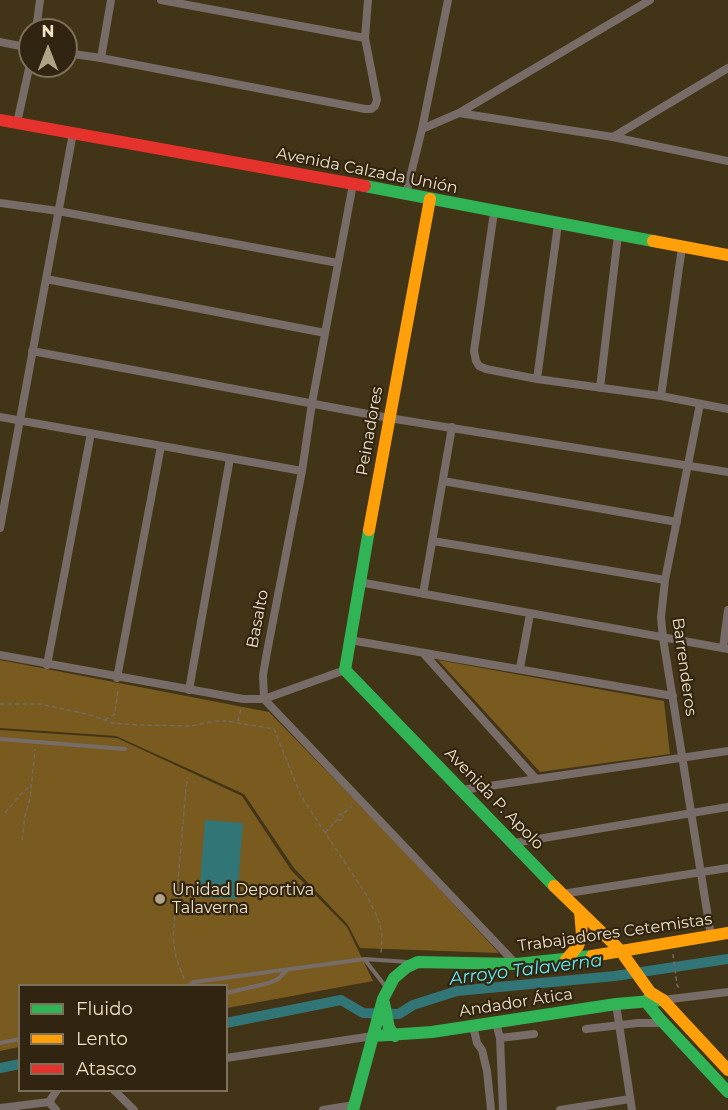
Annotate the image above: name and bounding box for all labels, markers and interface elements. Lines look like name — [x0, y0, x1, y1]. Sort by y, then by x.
north arrow — [18, 18, 78, 78]
text: N — [42, 22, 54, 41]
street label: Avenida Calzada Unión — [275, 144, 459, 198]
street label: Peinadores — [353, 385, 387, 477]
street label: Basalto — [243, 588, 273, 650]
street label: Barrenderos — [668, 617, 700, 717]
street label: Avenida P. Apolo — [441, 744, 547, 854]
place label: Unidad Deportiva Talaverna — [172, 880, 314, 918]
marker: Unidad Deportiva Talaverna — [153, 892, 167, 906]
street label: Trabajadores Cetemistas — [517, 910, 713, 956]
water label: Arroyo Talaverna — [448, 950, 604, 990]
legend — [18, 984, 228, 1092]
street label: Andador Ática — [458, 985, 574, 1021]
text: Fluido — [76, 998, 133, 1020]
text: Lento — [76, 1028, 128, 1050]
text: Atasco — [76, 1058, 136, 1080]

